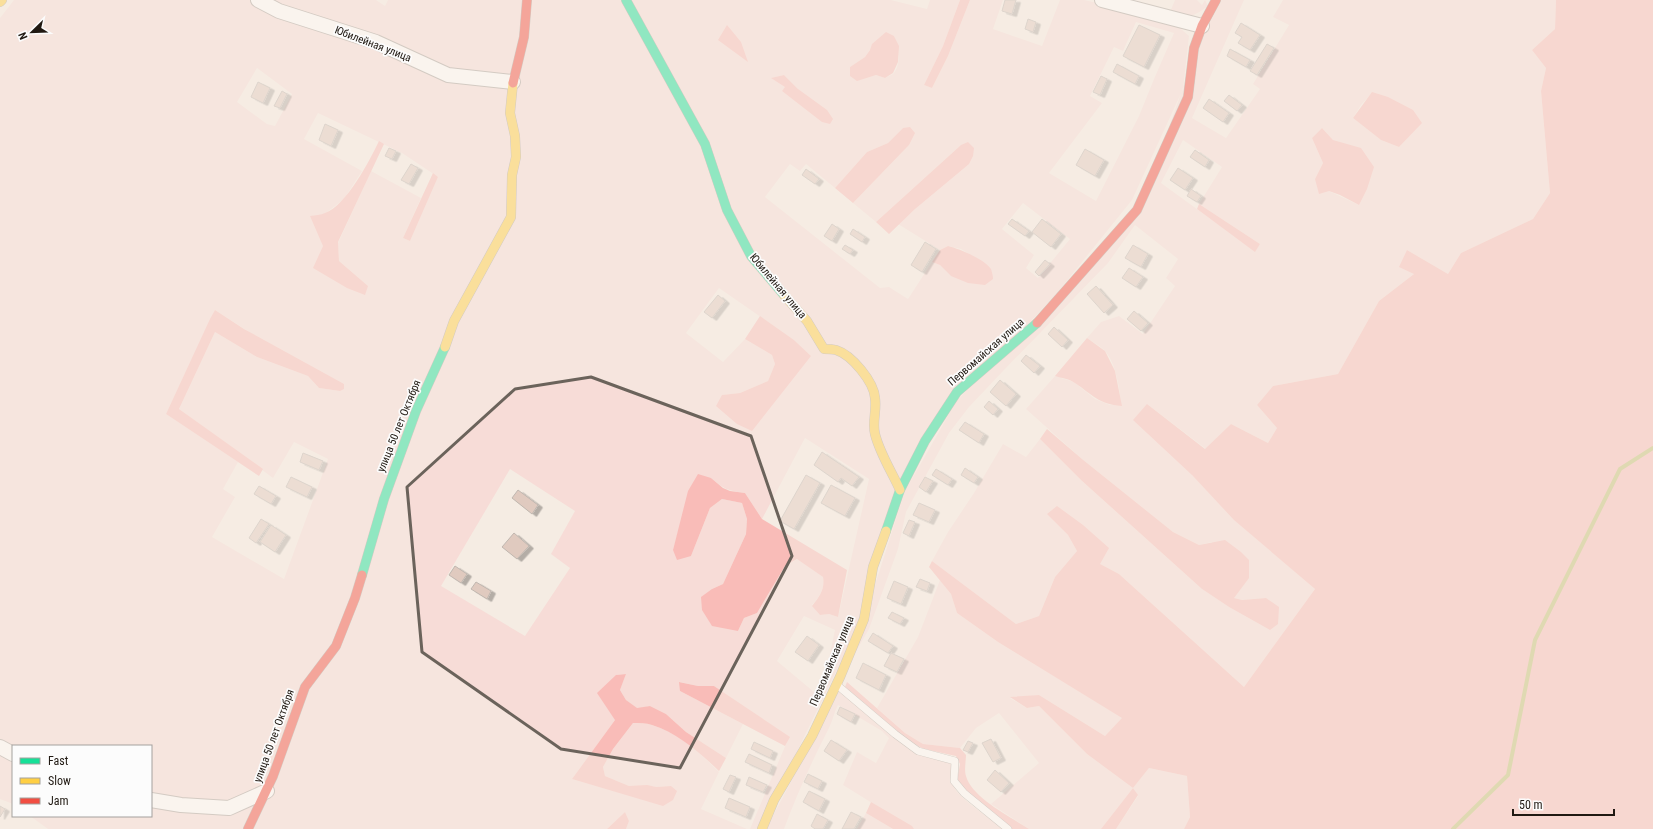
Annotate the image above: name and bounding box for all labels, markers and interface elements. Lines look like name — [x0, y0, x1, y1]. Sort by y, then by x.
north arrow — [12, 12, 52, 52]
street label: Юбилейная улица — [333, 23, 413, 65]
text: N — [16, 30, 31, 41]
street label: Юбилейная улица — [747, 251, 809, 321]
street label: Первомайская улица — [945, 315, 1027, 389]
street label: улица 50 лет Октября — [375, 378, 423, 474]
street label: Первомайская улица — [807, 614, 857, 708]
street label: улица 50 лет Октября — [251, 688, 297, 784]
legend — [12, 745, 152, 817]
text: Fast — [48, 754, 69, 768]
text: Slow — [48, 774, 71, 788]
scale bar — [1513, 791, 1614, 817]
text: Jam — [48, 794, 69, 808]
text: 50 m — [1519, 798, 1543, 812]

